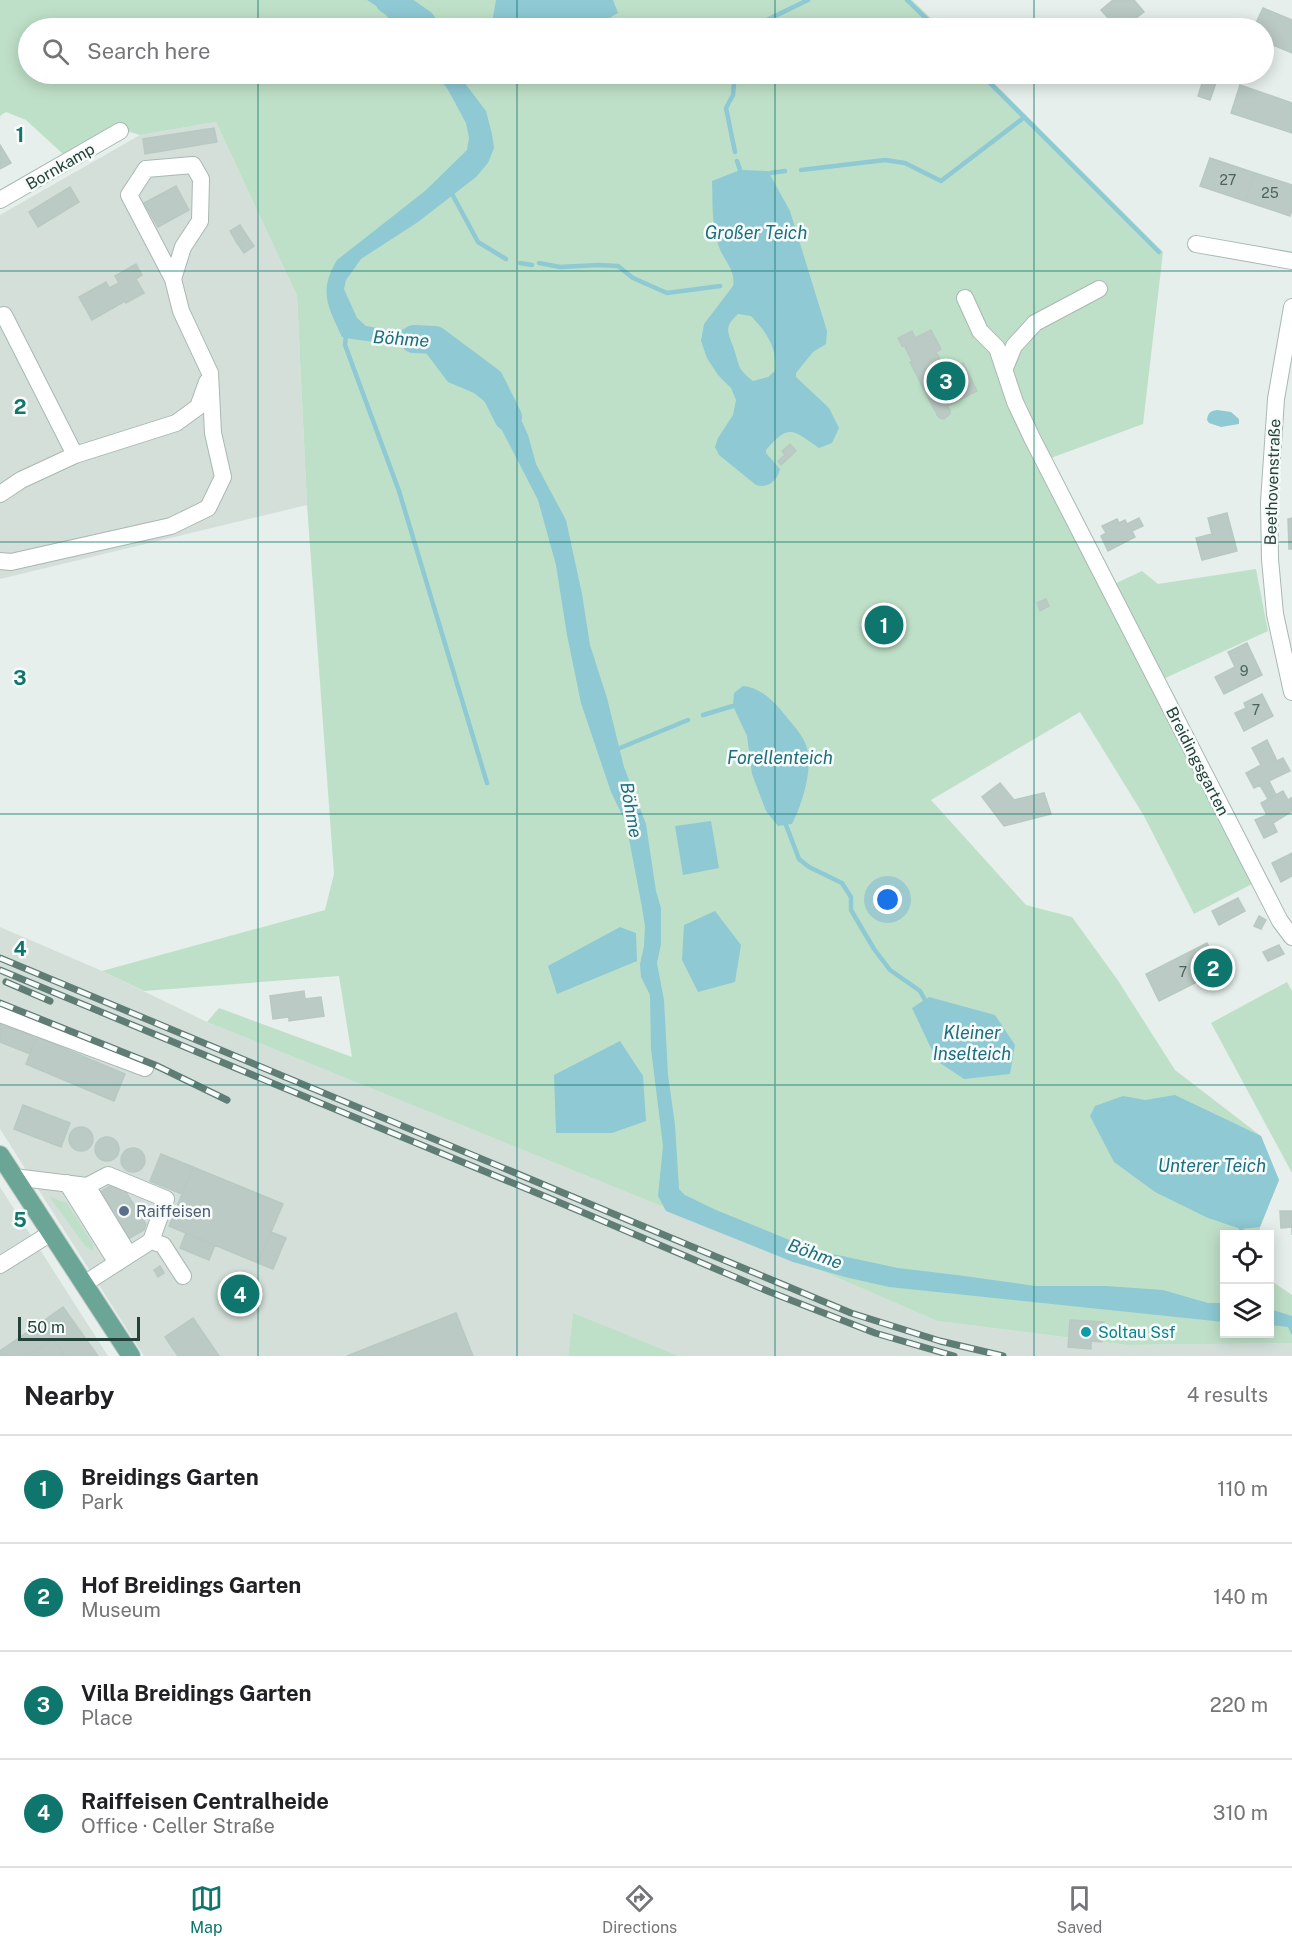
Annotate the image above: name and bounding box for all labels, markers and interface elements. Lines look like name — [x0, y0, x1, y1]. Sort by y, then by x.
search box — [18, 18, 1274, 84]
icon: search — [39, 35, 72, 68]
text: Search here — [87, 38, 211, 64]
text: 1 — [16, 123, 24, 147]
street label: Bornkamp — [22, 139, 98, 194]
house number: 27 — [1220, 172, 1236, 188]
house number: 25 — [1261, 185, 1279, 201]
water label: Großer Teich — [705, 222, 807, 243]
water label: Böhme — [372, 326, 430, 351]
pin: 3 — [926, 358, 966, 404]
text: 2 — [14, 395, 26, 419]
street label: Beethovenstraße — [1261, 418, 1284, 546]
pin: 1 — [864, 602, 904, 648]
house number: 9 — [1240, 663, 1249, 679]
text: 3 — [13, 666, 27, 690]
house number: 7 — [1252, 702, 1260, 718]
street label: Breidingsgarten — [1162, 704, 1233, 819]
water label: Forellenteich — [727, 747, 833, 768]
water label: Böhme — [616, 780, 647, 840]
your location — [873, 885, 902, 914]
text: 4 — [13, 937, 27, 961]
pin: 2 — [1194, 946, 1232, 990]
house number: 7 — [1179, 964, 1187, 980]
water label: Kleiner Inselteich — [933, 1022, 1011, 1064]
water label: Unterer Teich — [1158, 1155, 1266, 1176]
place label: Raiffeisen — [136, 1202, 211, 1221]
marker: Raiffeisen — [117, 1204, 131, 1218]
text: 5 — [13, 1208, 27, 1232]
map controls — [1220, 1230, 1274, 1338]
button: locate — [1220, 1230, 1274, 1284]
water label: Böhme — [785, 1234, 845, 1273]
pin: 4 — [220, 1272, 260, 1316]
button: layers — [1220, 1284, 1274, 1338]
scale bar — [18, 1314, 140, 1342]
text: 50 m — [27, 1318, 65, 1337]
place label: Soltau Ssf — [1098, 1323, 1175, 1342]
marker: Soltau Ssf — [1079, 1325, 1093, 1339]
text: Nearby — [24, 1380, 114, 1411]
text: 4 results — [1187, 1383, 1268, 1407]
text: Breidings Garten — [81, 1464, 259, 1490]
text: 1 — [39, 1477, 48, 1501]
text: 110 m — [1217, 1477, 1268, 1501]
text: Park — [81, 1490, 124, 1514]
text: Hof Breidings Garten — [81, 1572, 301, 1598]
text: 2 — [37, 1585, 50, 1609]
text: 140 m — [1213, 1585, 1268, 1609]
text: Museum — [81, 1598, 161, 1622]
text: Villa Breidings Garten — [81, 1680, 312, 1706]
text: 3 — [37, 1693, 50, 1717]
text: 220 m — [1210, 1693, 1268, 1717]
text: Place — [81, 1706, 133, 1730]
text: Raiffeisen Centralheide — [81, 1788, 329, 1814]
text: 4 — [37, 1801, 50, 1825]
text: 310 m — [1213, 1801, 1268, 1825]
text: Office · Celler Straße — [81, 1814, 275, 1838]
tab: Map — [190, 1882, 223, 1937]
tab: Directions — [602, 1882, 677, 1937]
tab: Saved — [1057, 1882, 1102, 1937]

